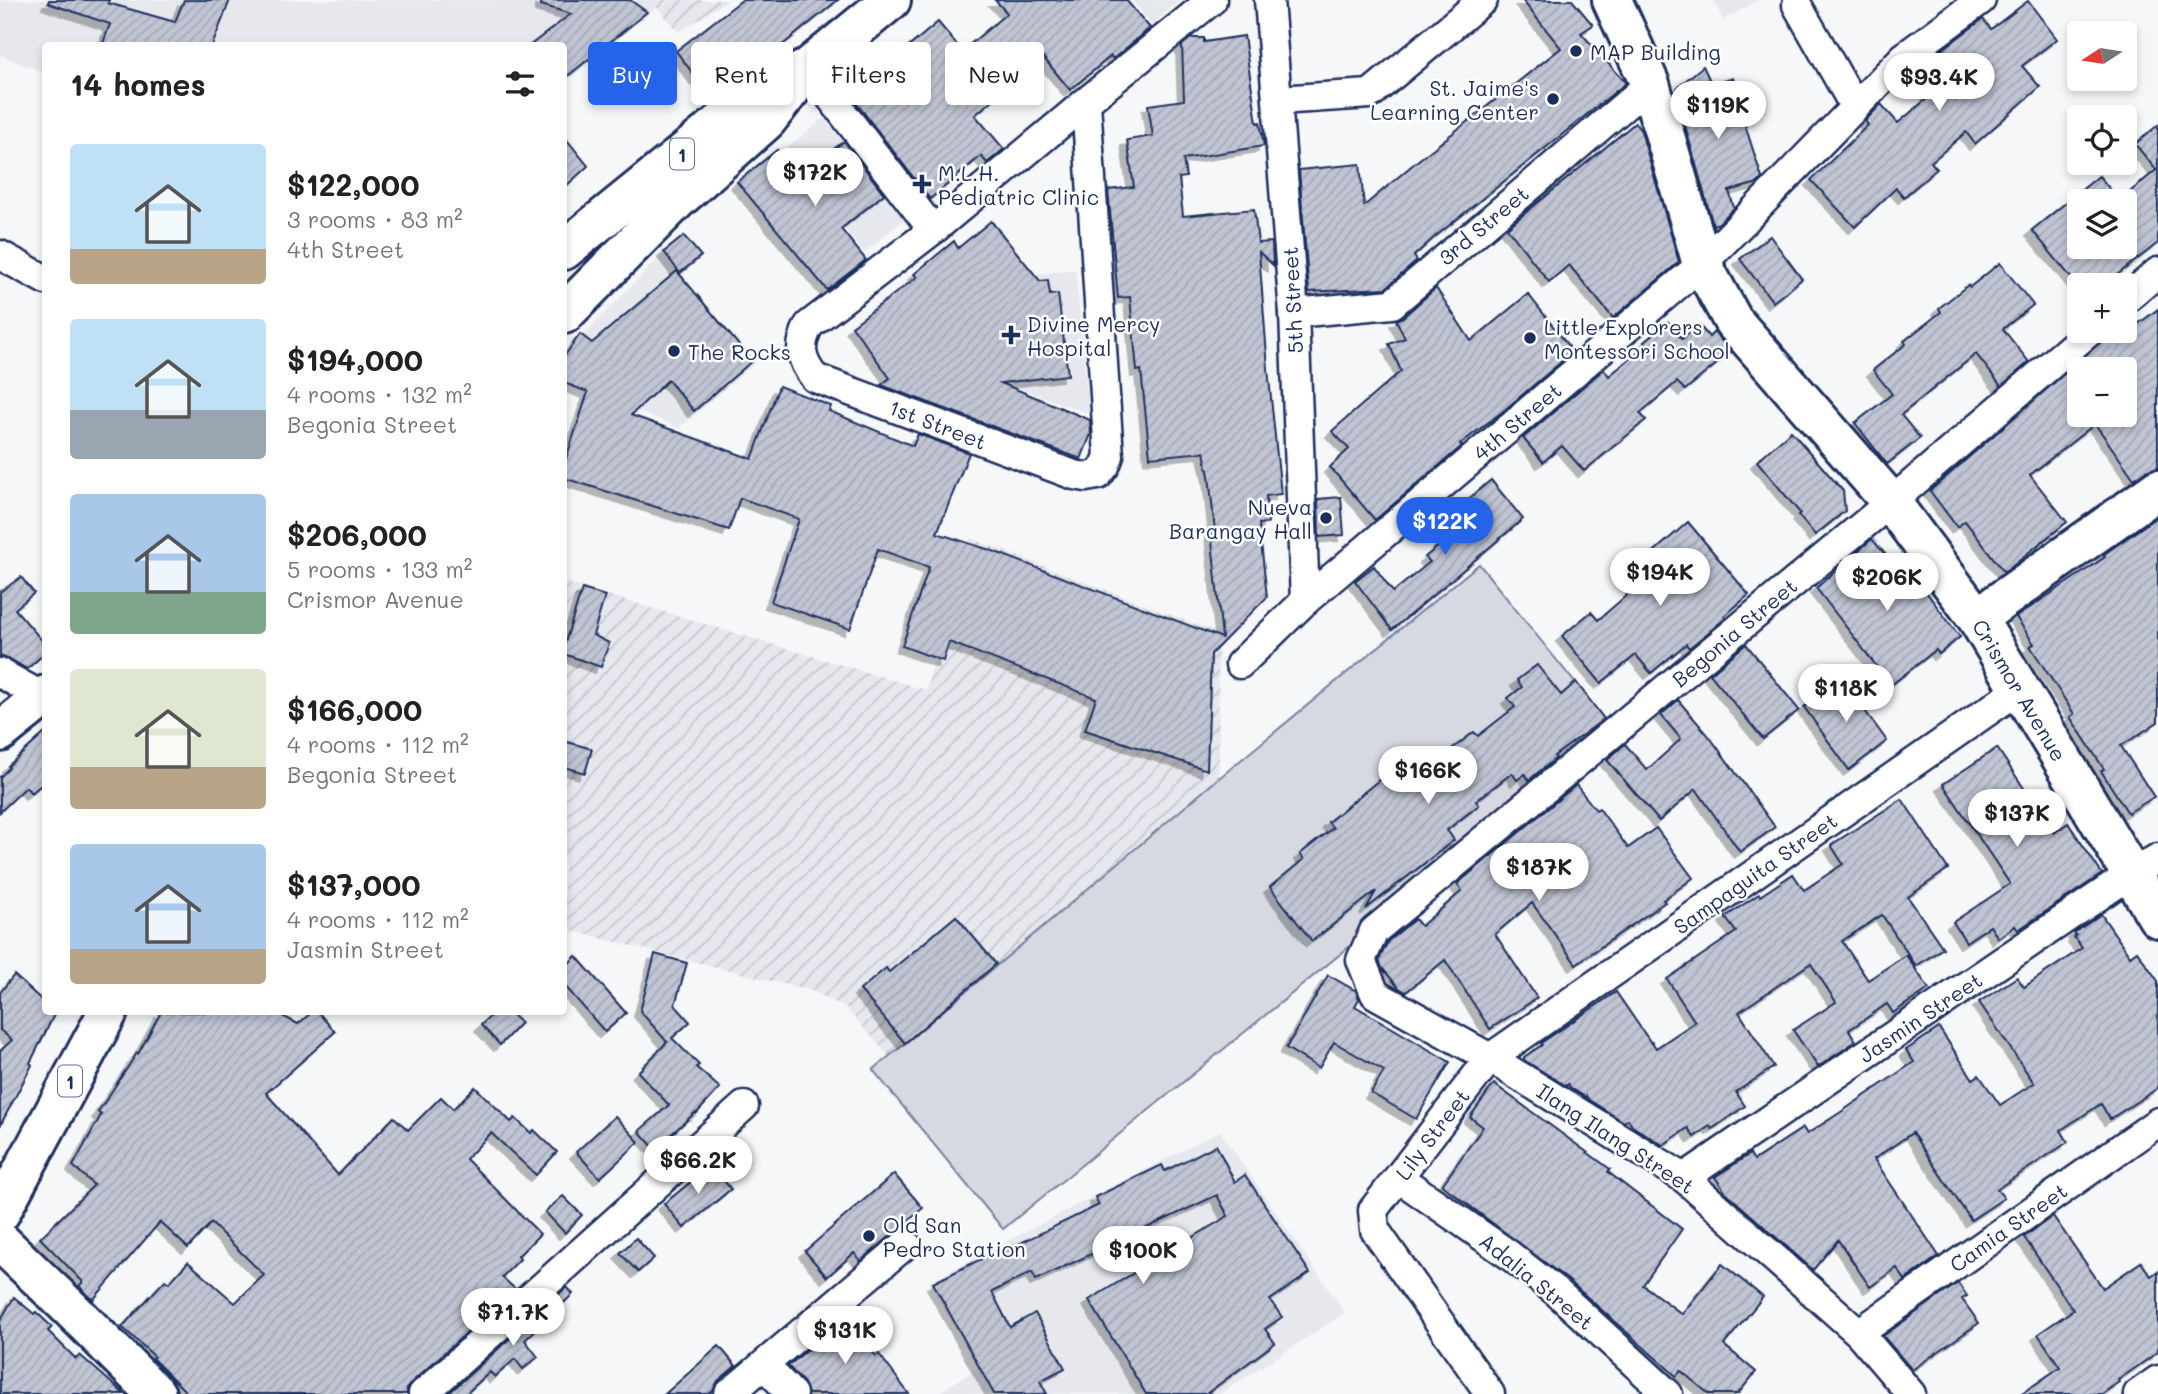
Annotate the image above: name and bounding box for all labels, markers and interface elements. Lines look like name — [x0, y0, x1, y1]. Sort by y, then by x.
north arrow — [2067, 21, 2137, 91]
map controls — [2067, 21, 2137, 427]
place label: MAP Building — [1590, 38, 1721, 65]
chip: Buy — [588, 42, 677, 105]
chip: Rent — [691, 42, 793, 105]
chip: Filters — [807, 42, 931, 105]
chip: New — [945, 42, 1044, 105]
marker: MAP Building — [1568, 43, 1584, 59]
pin: $93.4K — [1882, 54, 1996, 113]
text: $93.4K — [1900, 61, 1978, 91]
text: 14 homes — [70, 64, 206, 104]
icon: filters — [501, 65, 539, 103]
place label: St. Jaime's Learning Center — [1370, 74, 1539, 125]
pin: $119K — [1669, 82, 1767, 141]
text: $119K — [1686, 89, 1750, 119]
marker: St. Jaime's Learning Center — [1545, 91, 1561, 107]
button: locate — [2067, 105, 2137, 175]
road number: 1 — [670, 138, 694, 170]
pin: $172K — [766, 148, 864, 208]
text: $172K — [782, 156, 848, 186]
place label: M.L.H. Pediatric Clinic — [938, 159, 1099, 210]
text: $122,000 — [287, 164, 419, 204]
icon: home — [126, 172, 210, 256]
marker: M.L.H. Pediatric Clinic — [912, 174, 932, 194]
street label: 3rd Street — [1432, 179, 1534, 271]
button: layers — [2067, 189, 2137, 259]
text: 3 rooms · 83 m² — [287, 204, 463, 234]
text: 4th Street — [287, 234, 404, 264]
street label: 5th Street — [1276, 246, 1308, 354]
button: + — [2067, 273, 2137, 343]
place label: Divine Mercy Hospital — [1027, 310, 1160, 361]
place label: Little Explorers Montessori School — [1544, 313, 1730, 364]
marker: Divine Mercy Hospital — [1001, 325, 1021, 345]
marker: Little Explorers Montessori School — [1522, 330, 1538, 346]
place label: The Rocks — [688, 338, 791, 365]
text: $194,000 — [287, 339, 423, 379]
marker: The Rocks — [666, 343, 682, 359]
icon: home — [126, 347, 210, 431]
button: − — [2067, 357, 2137, 427]
street label: 4th Street — [1467, 376, 1567, 466]
text: 4 rooms · 132 m² — [287, 379, 472, 409]
street label: 1st Street — [885, 393, 991, 455]
text: Begonia Street — [287, 409, 457, 439]
place label: Nueva Barangay Hall — [1169, 493, 1312, 544]
pin: $122K — [1396, 498, 1494, 557]
text: $122K — [1412, 505, 1478, 535]
marker: Nueva Barangay Hall — [1318, 510, 1334, 526]
text: $206,000 — [287, 514, 427, 554]
icon: home — [126, 522, 210, 606]
pin: $194K — [1611, 548, 1709, 608]
text: 5 rooms · 133 m² — [287, 554, 472, 584]
pin: $206K — [1838, 554, 1936, 613]
text: $194K — [1626, 556, 1694, 586]
text: $206K — [1852, 561, 1922, 591]
street label: Begonia Street — [1666, 572, 1802, 692]
text: Crismor Avenue — [287, 584, 464, 614]
street label: Crismor Avenue — [1967, 614, 2073, 766]
pin: $118K — [1797, 664, 1895, 724]
text: $118K — [1814, 672, 1878, 702]
text: $166,000 — [287, 689, 422, 729]
icon: home — [126, 697, 210, 781]
text: 4 rooms · 112 m² — [287, 729, 469, 759]
pin: $166K — [1379, 746, 1477, 806]
text: $166K — [1394, 754, 1462, 784]
text: Begonia Street — [287, 759, 457, 789]
pin: $137K — [1968, 790, 2066, 849]
text: $137K — [1984, 797, 2050, 827]
street label: Sampaguita Street — [1668, 806, 1842, 940]
pin: $187K — [1490, 844, 1588, 903]
text: $187K — [1506, 851, 1572, 881]
text: $137,000 — [287, 864, 421, 904]
icon: home — [126, 872, 210, 956]
text: 4 rooms · 112 m² — [287, 904, 469, 934]
text: Jasmin Street — [287, 934, 444, 964]
street label: Jasmin Street — [1853, 966, 1987, 1068]
road number: 1 — [58, 1065, 82, 1096]
street label: Ilang Ilang Street — [1532, 1077, 1700, 1199]
street label: Lily Street — [1389, 1083, 1475, 1185]
pin: $66.2K — [641, 1136, 755, 1196]
text: $66.2K — [659, 1144, 737, 1174]
street label: Camia Street — [1944, 1176, 2072, 1278]
place label: Old San Pedro Station — [883, 1211, 1026, 1262]
pin: $100K — [1094, 1226, 1192, 1286]
street label: Adalia Street — [1474, 1227, 1600, 1335]
marker: Old San Pedro Station — [861, 1228, 877, 1244]
text: $100K — [1108, 1234, 1178, 1264]
pin: $71.7K — [456, 1288, 570, 1348]
text: $71.7K — [477, 1296, 549, 1326]
pin: $131K — [796, 1306, 894, 1366]
text: $131K — [813, 1314, 877, 1344]

